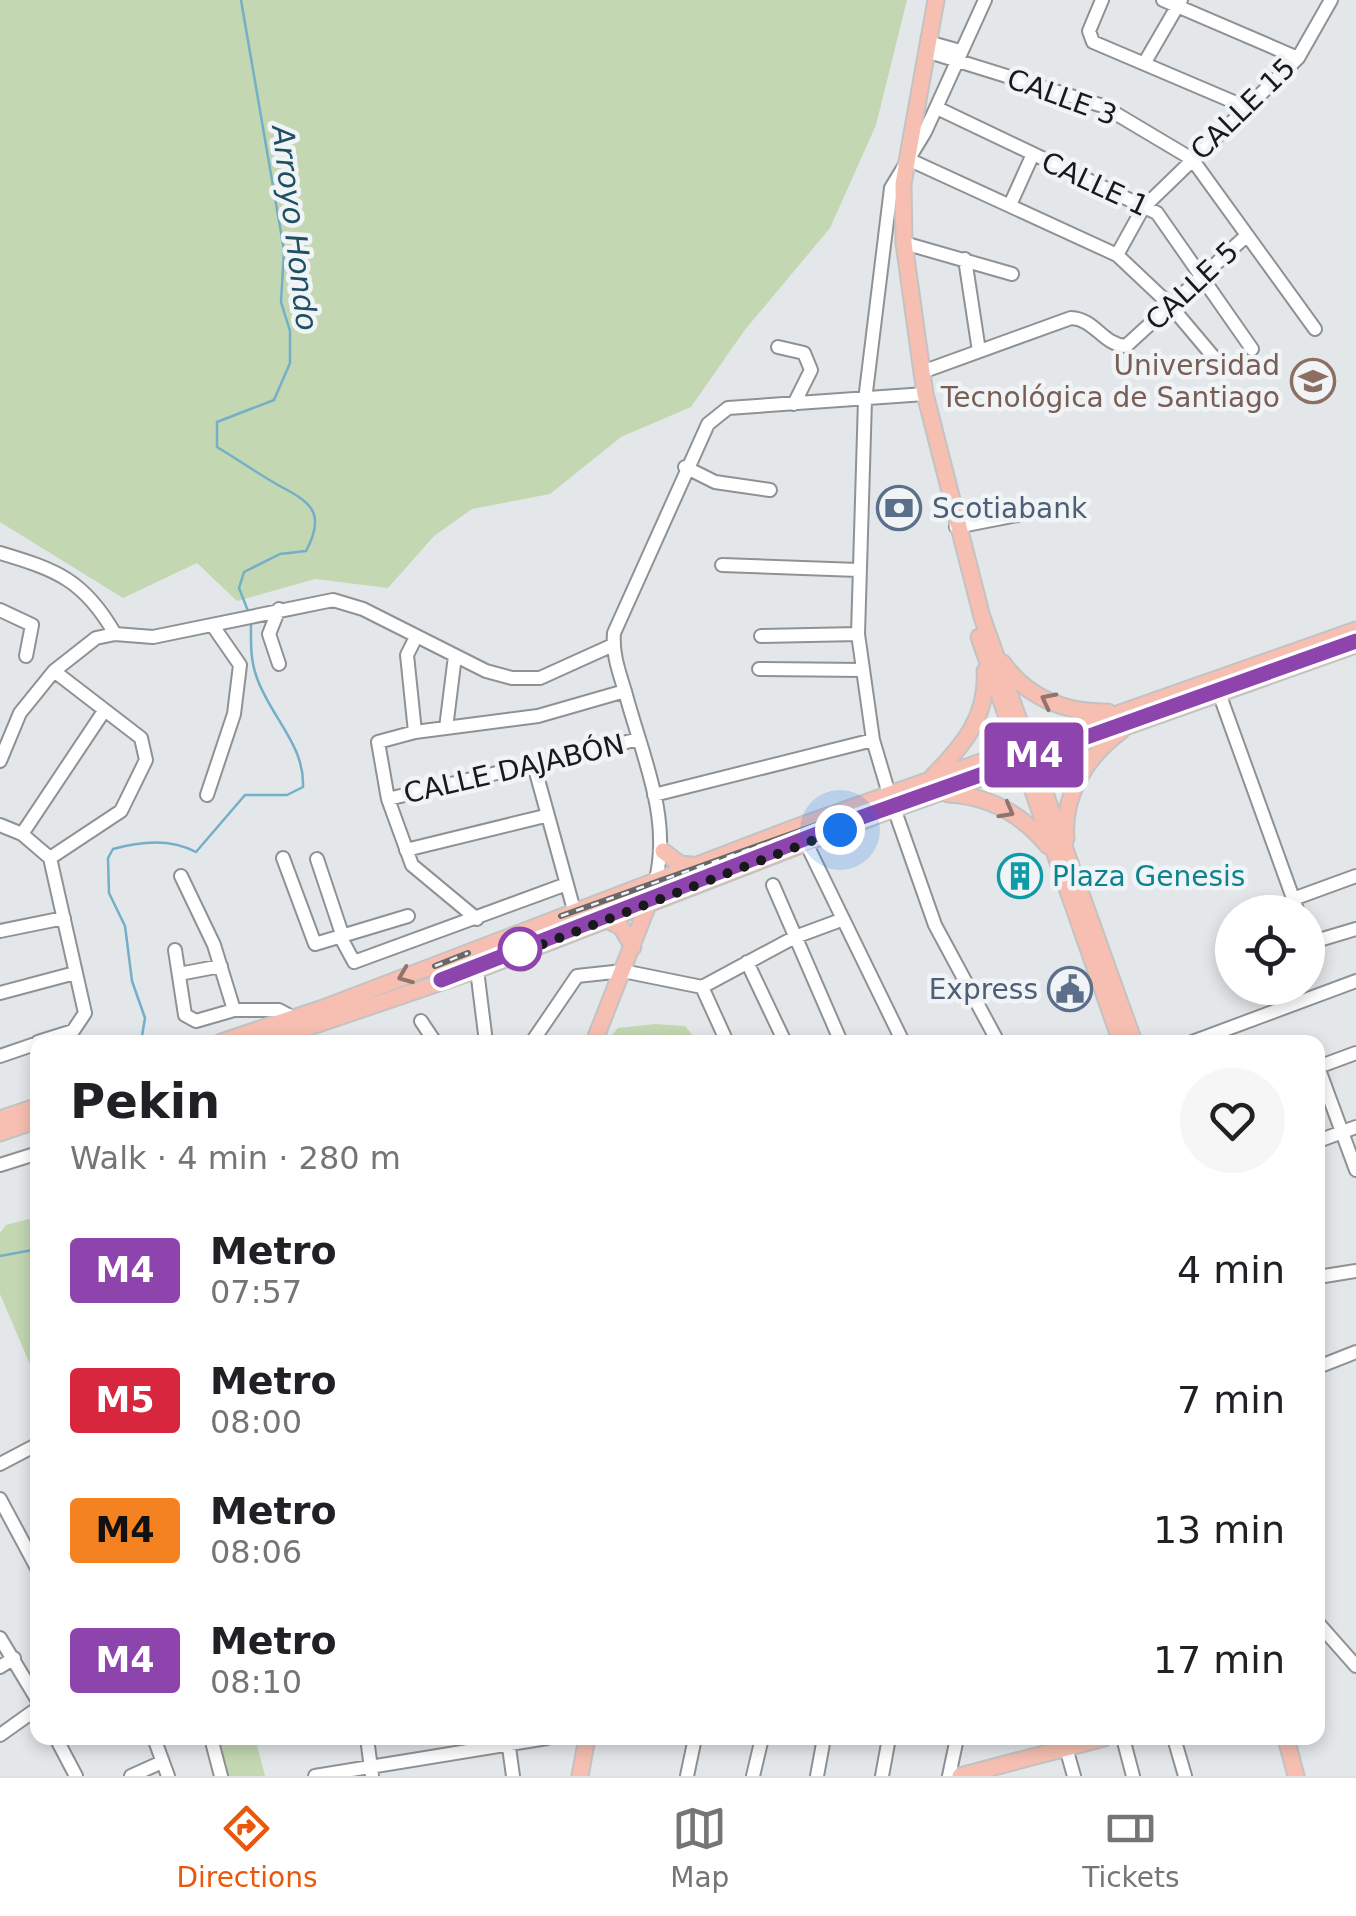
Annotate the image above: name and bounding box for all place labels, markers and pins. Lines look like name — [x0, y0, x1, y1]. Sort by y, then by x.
place label: Universidad Tecnológica de Santiago — [940, 349, 1280, 414]
school or university icon: Universidad Tecnológica de Santiago — [1290, 358, 1336, 404]
bank icon: Scotiabank — [876, 485, 922, 531]
place label: Scotiabank — [932, 492, 1088, 525]
building icon: Plaza Genesis — [997, 853, 1043, 899]
place label: Plaza Genesis — [1052, 860, 1245, 893]
unlabelled marker — [499, 928, 541, 970]
public building icon: Express — [1047, 966, 1093, 1012]
place label: Express — [929, 973, 1038, 1006]

